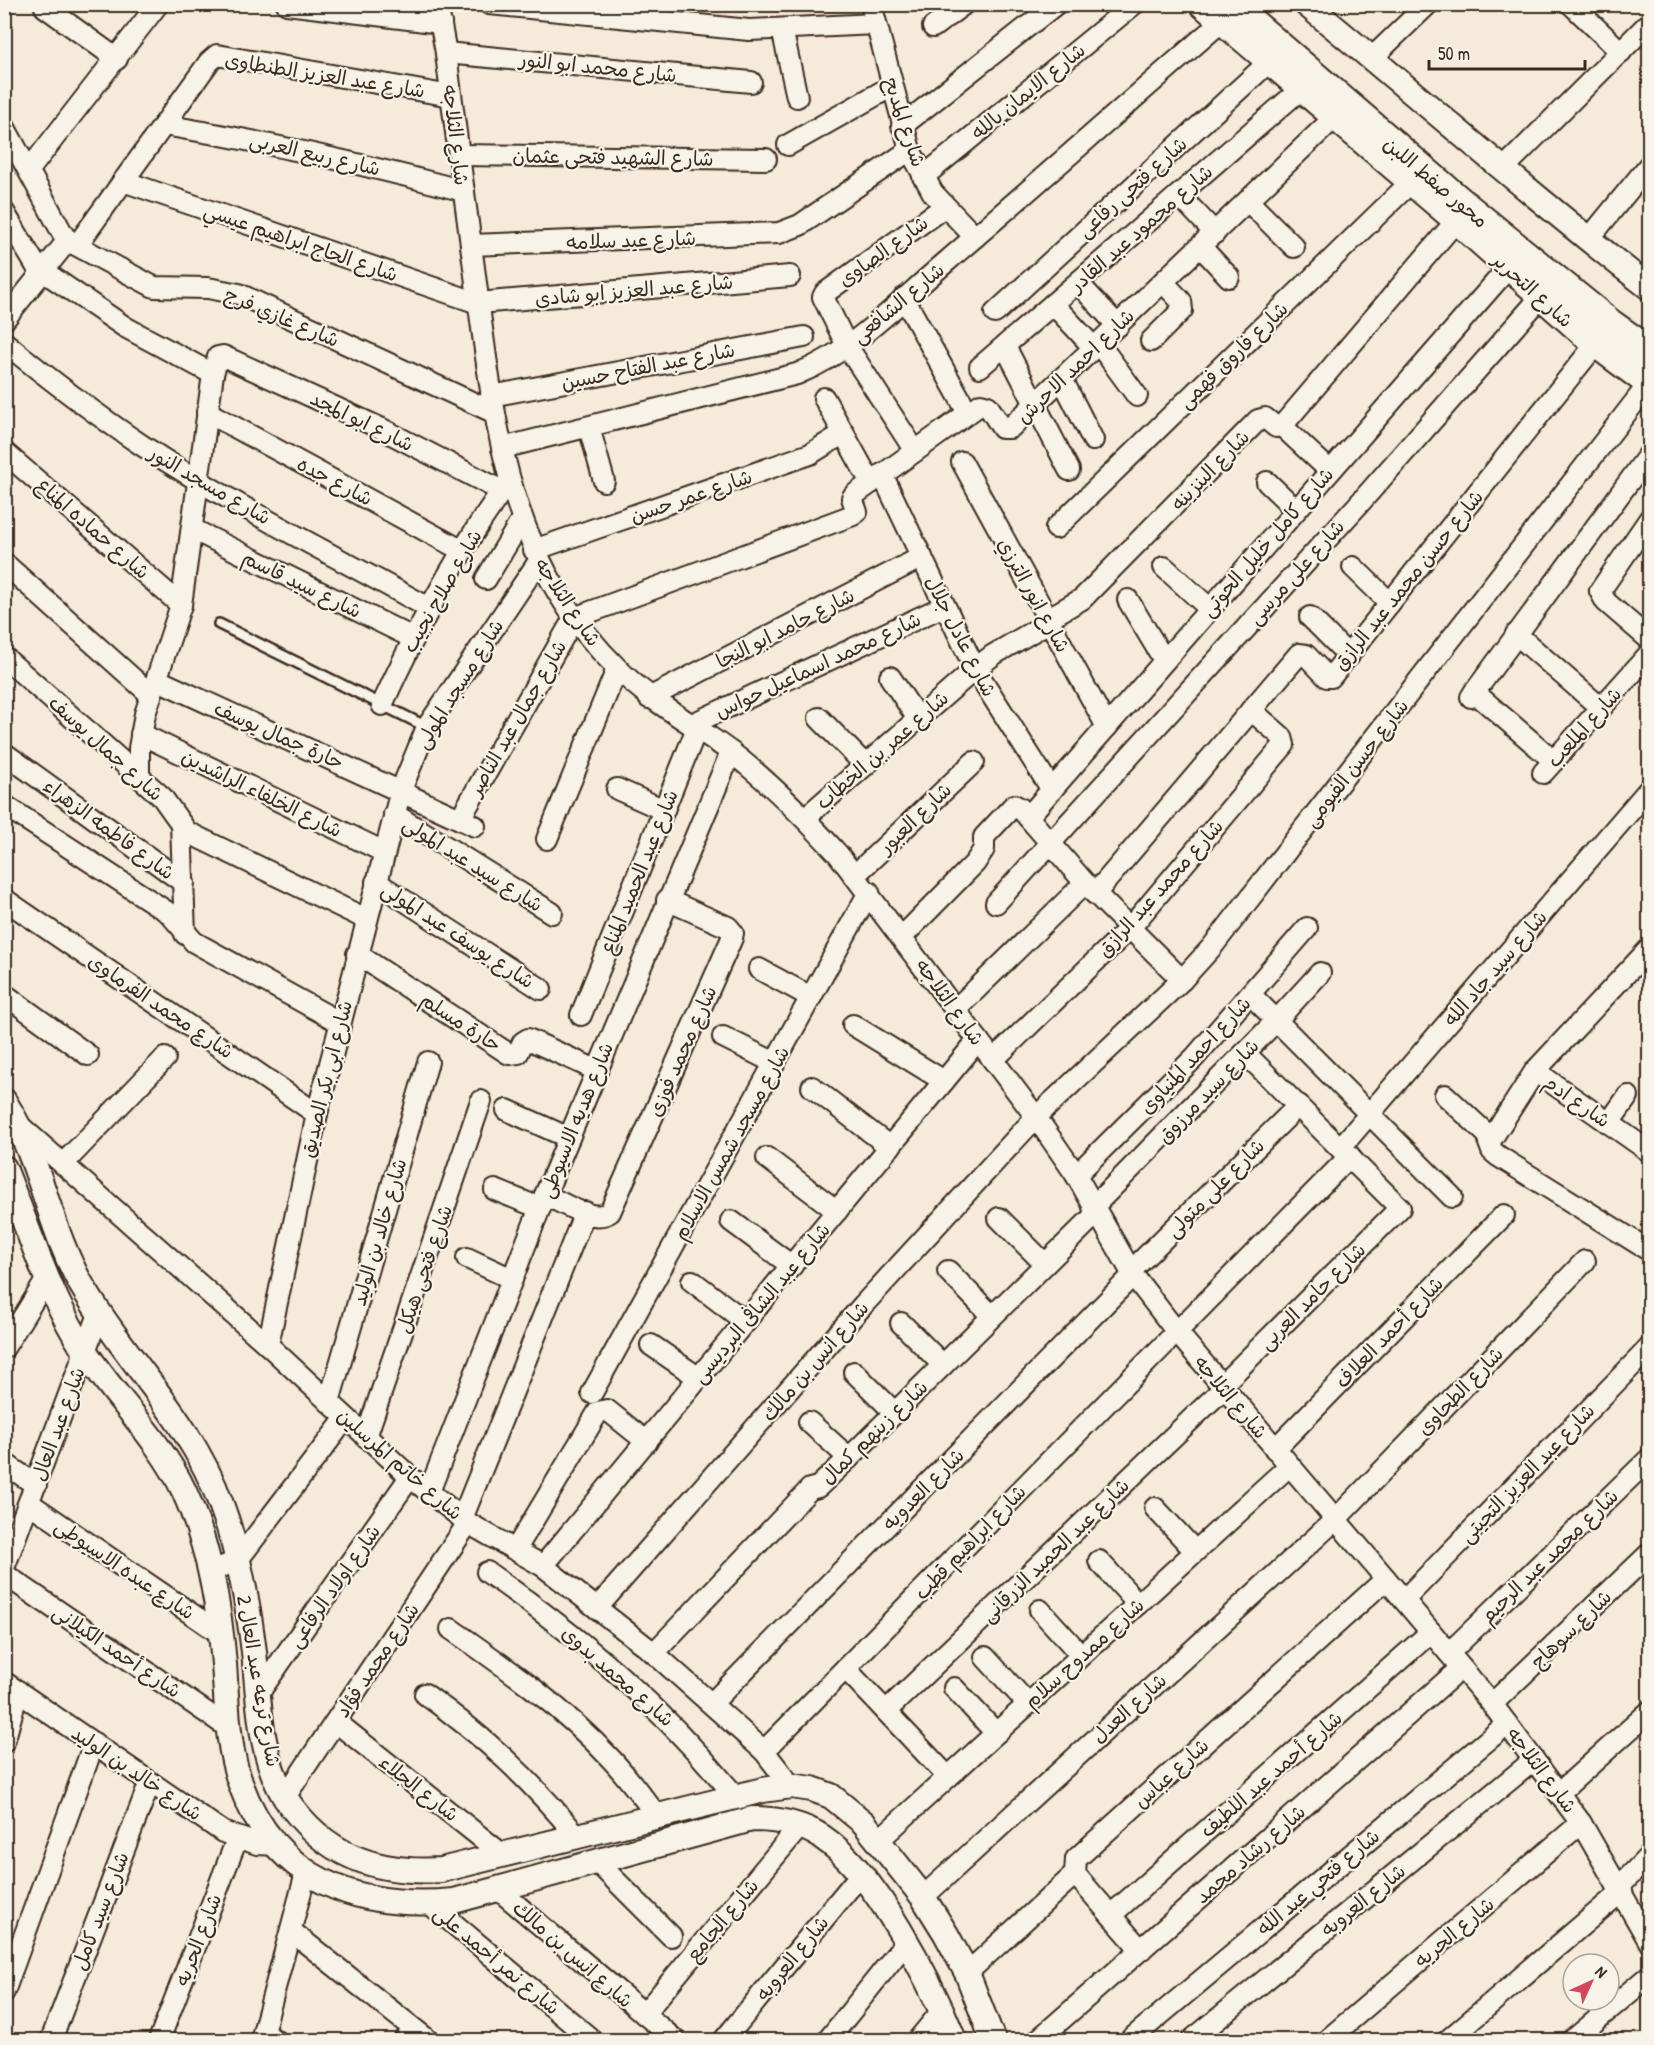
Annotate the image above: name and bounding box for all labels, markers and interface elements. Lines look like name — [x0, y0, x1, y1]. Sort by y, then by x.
scale bar — [1429, 33, 1585, 71]
street label: شارع الايمان بالله — [965, 36, 1091, 146]
text: 50 m — [1438, 41, 1470, 66]
street label: شارع عبد العزيز الطنطاوى — [223, 45, 427, 105]
street label: شارع محمد ابو النور — [516, 45, 678, 89]
street label: شارع المدبح — [877, 74, 933, 170]
street label: شارع الثلاجه — [436, 83, 476, 187]
street label: شارع ربيع العربى — [247, 125, 383, 184]
street label: شارع فتحى رفاعى — [1071, 130, 1193, 244]
street label: محور صفط اللبن — [1378, 130, 1494, 233]
street label: شارع الشهيد فتحى عثمان — [512, 141, 714, 173]
street label: شارع محمود عبد القادر — [1062, 158, 1219, 300]
street label: شارع الحاج ابراهيم عيسي — [199, 196, 402, 292]
street label: شارع الصاوى — [832, 209, 934, 293]
street label: شارع عيد سلامه — [566, 224, 696, 256]
street label: شارع التحرير — [1485, 245, 1579, 334]
street label: شارع الشافعى — [846, 256, 950, 350]
street label: شارع عبد العزيز ابو شادى — [534, 267, 734, 313]
street label: شارع غازي فرج — [220, 280, 344, 355]
street label: شارع فاروق فهمى — [1172, 295, 1294, 415]
street label: شارع احمد الاحرش — [1010, 302, 1140, 430]
street label: شارع عبد الفتاح حسين — [559, 335, 737, 397]
street label: شارع ابو المجد — [306, 384, 418, 458]
street label: شارع البنزينه — [1164, 423, 1256, 517]
street label: شارع مسجد النور — [142, 438, 276, 531]
street label: شارع جده — [292, 449, 378, 513]
street label: شارع كامل خليل الحوتى — [1194, 461, 1340, 623]
street label: شارع عمر حسن — [626, 462, 756, 530]
street label: شارع حماده المناع — [30, 471, 156, 585]
street label: شارع حسن محمد عبد الرازق — [1326, 484, 1490, 676]
street label: شارع على مرسى — [1241, 513, 1351, 631]
street label: شارع صلاح نجيب — [395, 524, 489, 658]
street label: شارع انور الترزي — [990, 533, 1077, 658]
street label: شارع سيد قاسم — [237, 543, 366, 626]
street label: شارع الثلاجه — [528, 552, 608, 652]
street label: شارع عادل جلال — [918, 571, 1004, 701]
street label: شارع حامد ابو النجا — [711, 581, 859, 675]
street label: شارع محمد اسماعيل حواس — [710, 605, 926, 725]
street label: شارع مسجد المولى — [408, 614, 510, 754]
street label: شارع جمال عبد الناصر — [460, 635, 573, 803]
street label: شارع الملعب — [1540, 681, 1628, 773]
street label: شارع عمر بن الخطاب — [809, 684, 955, 816]
street label: شارع جمال يوسف — [42, 689, 170, 807]
street label: شارع حسن الفيومى — [1297, 693, 1415, 833]
street label: حارة جمال يوسف — [210, 694, 348, 775]
street label: شارع الخلفاء الراشدين — [177, 742, 347, 844]
street label: شارع فاطمه الزهراء — [38, 772, 180, 886]
street label: شارع العبور — [871, 776, 958, 861]
street label: شارع عبد الحميد المناع — [593, 785, 685, 959]
street label: شارع سيد عبد المولى — [397, 810, 549, 918]
street label: شارع محمد عبد الرازق — [1090, 813, 1230, 963]
street label: شارع يوسف عبد المولى — [376, 875, 540, 995]
street label: شارع سيد جاد الله — [1437, 904, 1553, 1032]
street label: شارع محمد الفرماوى — [83, 947, 239, 1065]
street label: شارع الثلاجه — [909, 953, 991, 1051]
street label: شارع محمد فوزى — [641, 981, 723, 1121]
street label: حارة مسلم — [415, 985, 507, 1059]
street label: شارع احمد المنياوى — [1133, 990, 1257, 1120]
street label: شارع ابى بكر الصديق — [293, 997, 359, 1161]
street label: شارع سيد مرزوق — [1151, 1032, 1265, 1150]
street label: شارع هديه الاسيوطى — [532, 1038, 620, 1202]
street label: شارع مسجد شمس الاسلام — [666, 1041, 797, 1246]
street label: شارع ادم — [1537, 1068, 1616, 1136]
street label: شارع على متولى — [1159, 1132, 1271, 1244]
street label: شارع خالد بن الوليد — [345, 1155, 413, 1309]
street label: شارع فتحى هيكل — [389, 1201, 459, 1337]
street label: شارع عبد الشافى البرديسى — [685, 1217, 837, 1389]
street label: شارع حامد العربى — [1252, 1236, 1372, 1356]
street label: شارع أحمد العلاف — [1328, 1270, 1450, 1394]
street label: شارع انس بن مالك — [755, 1295, 875, 1427]
street label: شارع الطحاوى — [1410, 1340, 1510, 1442]
street label: شارع الثلاجه — [1188, 1349, 1274, 1445]
street label: شارع عبد العال — [24, 1363, 92, 1485]
street label: شارع زينهم كمال — [814, 1373, 935, 1491]
street label: شارع عبد العزيز التحيتى — [1453, 1397, 1601, 1549]
street label: شارع خاتم المرسلين — [330, 1402, 469, 1527]
street label: شارع العدويه — [876, 1442, 970, 1536]
street label: شارع عبد الحميد الزرقانى — [974, 1472, 1136, 1628]
street label: شارع ابراهيم قطب — [908, 1478, 1033, 1607]
street label: شارع محمد عبد الرحيم — [1474, 1483, 1626, 1631]
street label: شارع عبده الاسيوطى — [49, 1512, 201, 1626]
street label: شارع اولاد الرفاعى — [281, 1519, 387, 1653]
street label: شارع سوهاج — [1524, 1583, 1618, 1675]
street label: شارع ممدوح سلام — [1018, 1591, 1151, 1715]
street label: شارع ترعه عبد العال 2 — [230, 1593, 288, 1769]
street label: شارع محمد فؤاد — [328, 1597, 426, 1723]
street label: شارع أحمد الكيلانى — [47, 1598, 187, 1704]
street label: شارع محمد بدوى — [556, 1619, 680, 1733]
street label: شارع العدل — [1085, 1667, 1173, 1749]
street label: شارع أحمد عبد اللطيف — [1194, 1704, 1348, 1844]
street label: شارع خالد بن الوليد — [66, 1719, 208, 1827]
street label: شارع الثلاجه — [1500, 1721, 1584, 1819]
street label: شارع عباس — [1127, 1732, 1215, 1814]
street label: شارع الجلاء — [373, 1748, 465, 1828]
street label: شارع رشاد محمد — [1188, 1798, 1312, 1910]
street label: شارع فتحي عبد الله — [1250, 1822, 1388, 1945]
street label: شارع سيد كامل — [65, 1848, 135, 1974]
street label: شارع العروبه — [1314, 1857, 1412, 1943]
street label: شارع الجامع — [679, 1873, 766, 1968]
street label: شارع الحريه — [168, 1890, 228, 1990]
street label: شارع الحريه — [1408, 1890, 1500, 1974]
street label: شارع انس بن مالك — [507, 1894, 639, 2014]
street label: شارع نمر أحمد على — [428, 1899, 566, 2021]
street label: شارع العروبه — [749, 1909, 835, 2007]
north arrow — [1561, 1952, 1621, 2012]
text: N — [1591, 1961, 1613, 1983]

